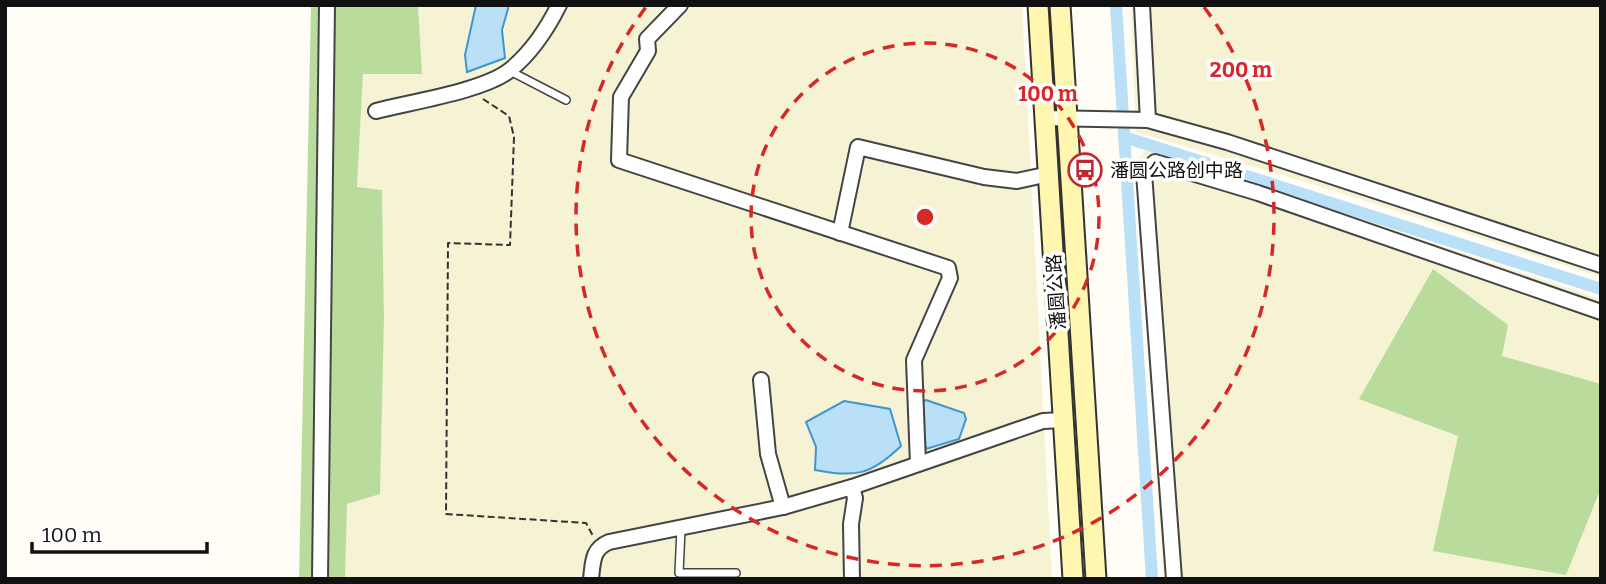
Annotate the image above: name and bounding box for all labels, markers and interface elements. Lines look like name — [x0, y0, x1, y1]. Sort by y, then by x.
text: 200 m — [1210, 57, 1272, 83]
text: 100 m — [1018, 81, 1078, 107]
bus stop icon: 潘圆公路创中路 — [1066, 151, 1104, 189]
place label: 潘圆公路创中路 — [1110, 159, 1243, 182]
centre of rings — [913, 205, 937, 229]
street label: 潘圆公路 — [1042, 253, 1070, 331]
scale bar — [32, 510, 206, 554]
text: 100 m — [42, 522, 102, 548]

